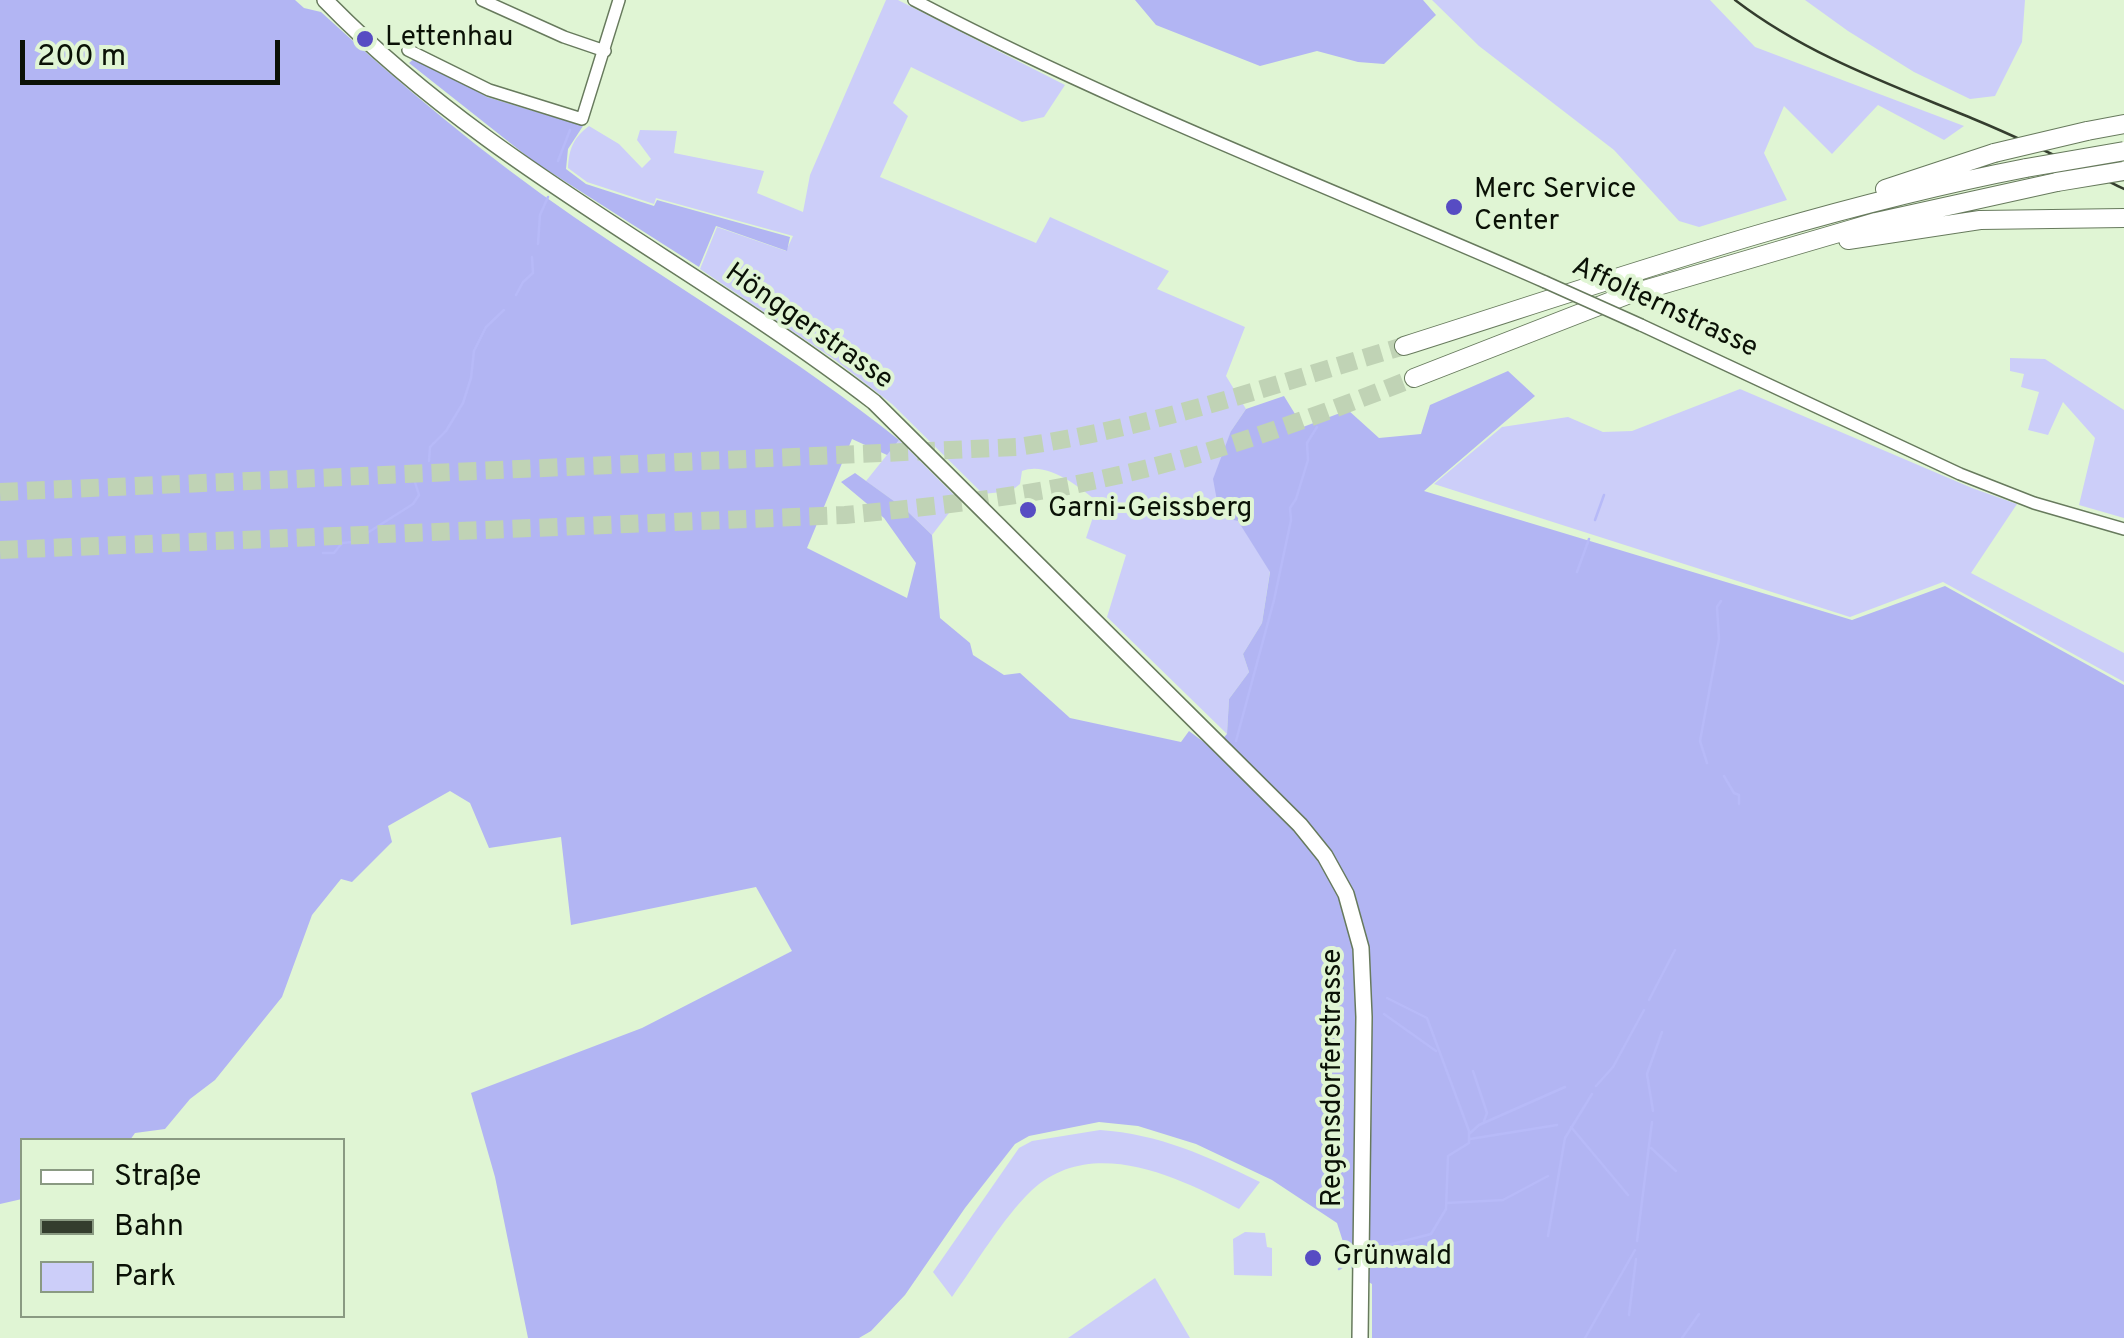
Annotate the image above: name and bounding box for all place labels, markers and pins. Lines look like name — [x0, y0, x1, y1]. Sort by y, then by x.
place label: Lettenhau — [385, 22, 513, 56]
marker: Lettenhau — [354, 28, 376, 50]
place label: Merc Service Center — [1474, 174, 1636, 240]
marker: Merc Service Center — [1443, 196, 1465, 218]
place label: Garni-Geissberg — [1048, 493, 1252, 527]
marker: Garni-Geissberg — [1017, 499, 1039, 521]
place label: Grünwald — [1333, 1241, 1452, 1275]
marker: Grünwald — [1302, 1247, 1324, 1269]

